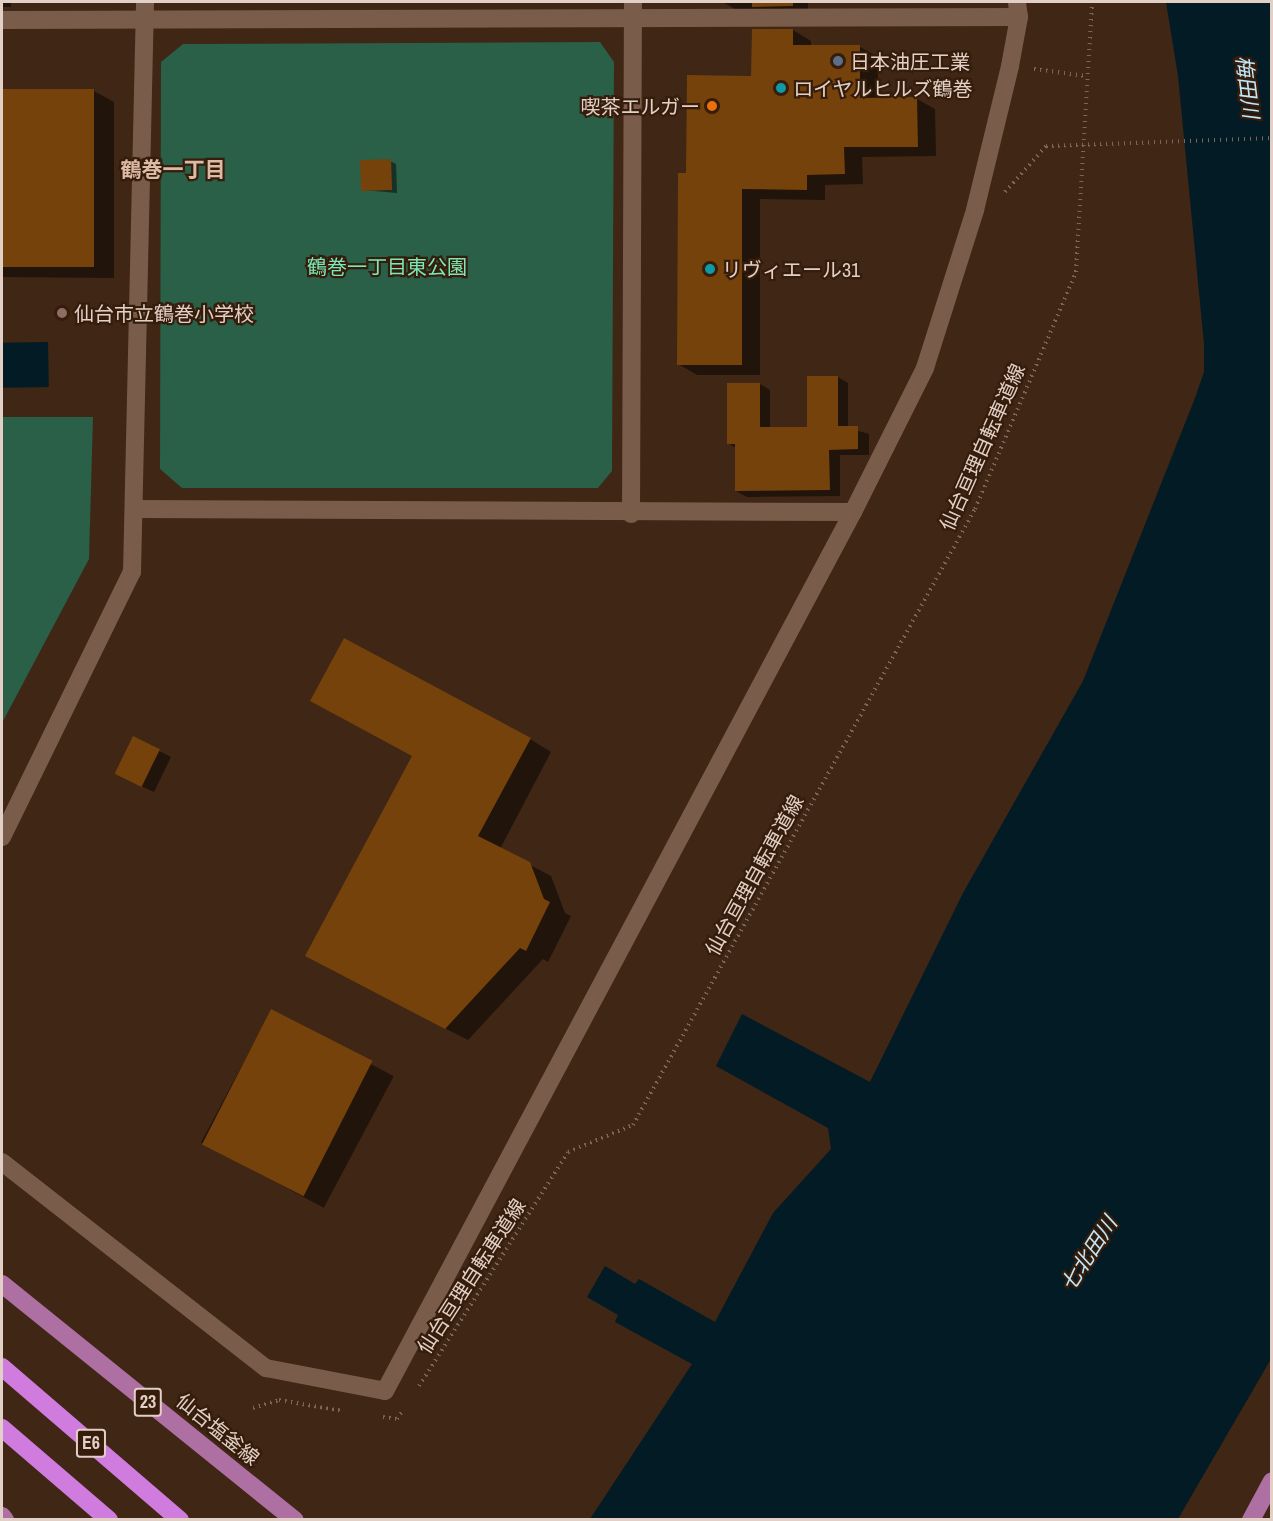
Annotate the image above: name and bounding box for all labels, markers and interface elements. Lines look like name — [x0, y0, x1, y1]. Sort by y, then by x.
place label: 日本油圧工業 — [850, 49, 970, 73]
marker: 日本油圧工業 — [831, 54, 845, 68]
water label: 梅田川 — [1231, 54, 1263, 120]
place label: ロイヤルヒルズ鶴巻 — [793, 76, 973, 100]
marker: ロイヤルヒルズ鶴巻 — [774, 81, 788, 95]
place label: 喫茶エルガー — [580, 94, 700, 118]
marker: 喫茶エルガー — [705, 99, 719, 113]
district label: 鶴巻一丁目 — [121, 157, 225, 183]
park label: 鶴巻一丁目東公園 — [307, 254, 467, 278]
place label: リヴィエール31 — [722, 257, 860, 281]
marker: リヴィエール31 — [703, 262, 717, 276]
place label: 仙台市立鶴巻小学校 — [74, 301, 254, 325]
marker: 仙台市立鶴巻小学校 — [55, 306, 69, 320]
street label: 仙台亘理自転車道線 — [934, 360, 1030, 534]
street label: 仙台亘理自転車道線 — [700, 790, 808, 960]
street label: 仙台亘理自転車道線 — [412, 1194, 530, 1358]
water label: 七北田川 — [1056, 1212, 1122, 1296]
road number: 23 — [133, 1387, 163, 1417]
street label: 仙台塩釜線 — [172, 1388, 264, 1470]
road number: E6 — [74, 1428, 107, 1458]

